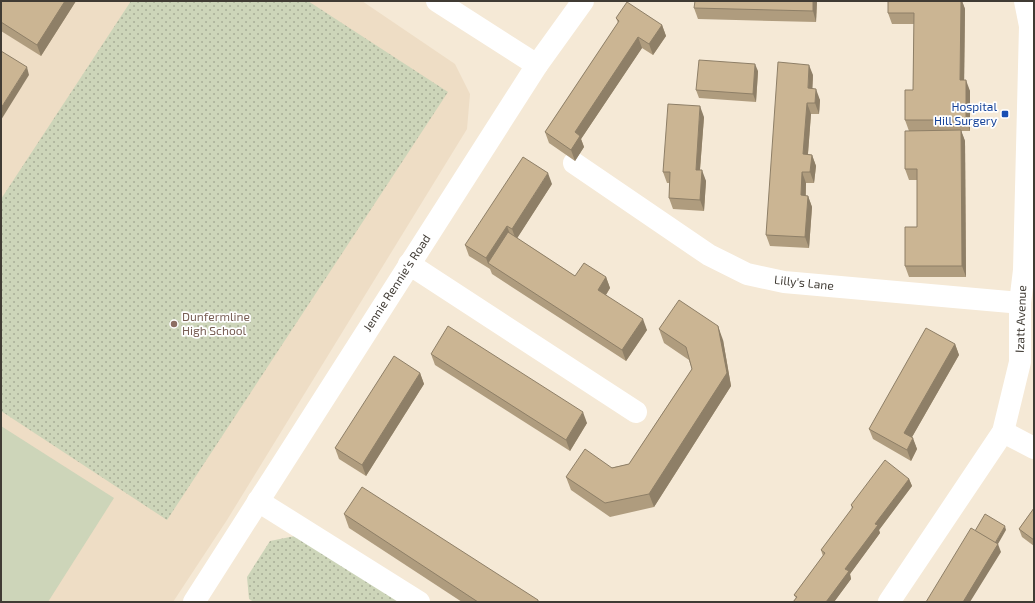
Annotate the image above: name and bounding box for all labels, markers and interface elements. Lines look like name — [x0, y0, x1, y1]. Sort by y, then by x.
place label: Hospital Hill Surgery — [934, 99, 998, 127]
marker: Hospital Hill Surgery — [1000, 109, 1010, 119]
street label: Jennie Rennie's Road — [360, 231, 433, 333]
street label: Lilly's Lane — [774, 272, 835, 292]
street label: Izatt Avenue — [1012, 285, 1028, 353]
place label: Dunfermline High School — [182, 309, 250, 337]
marker: Dunfermline High School — [169, 319, 179, 329]

